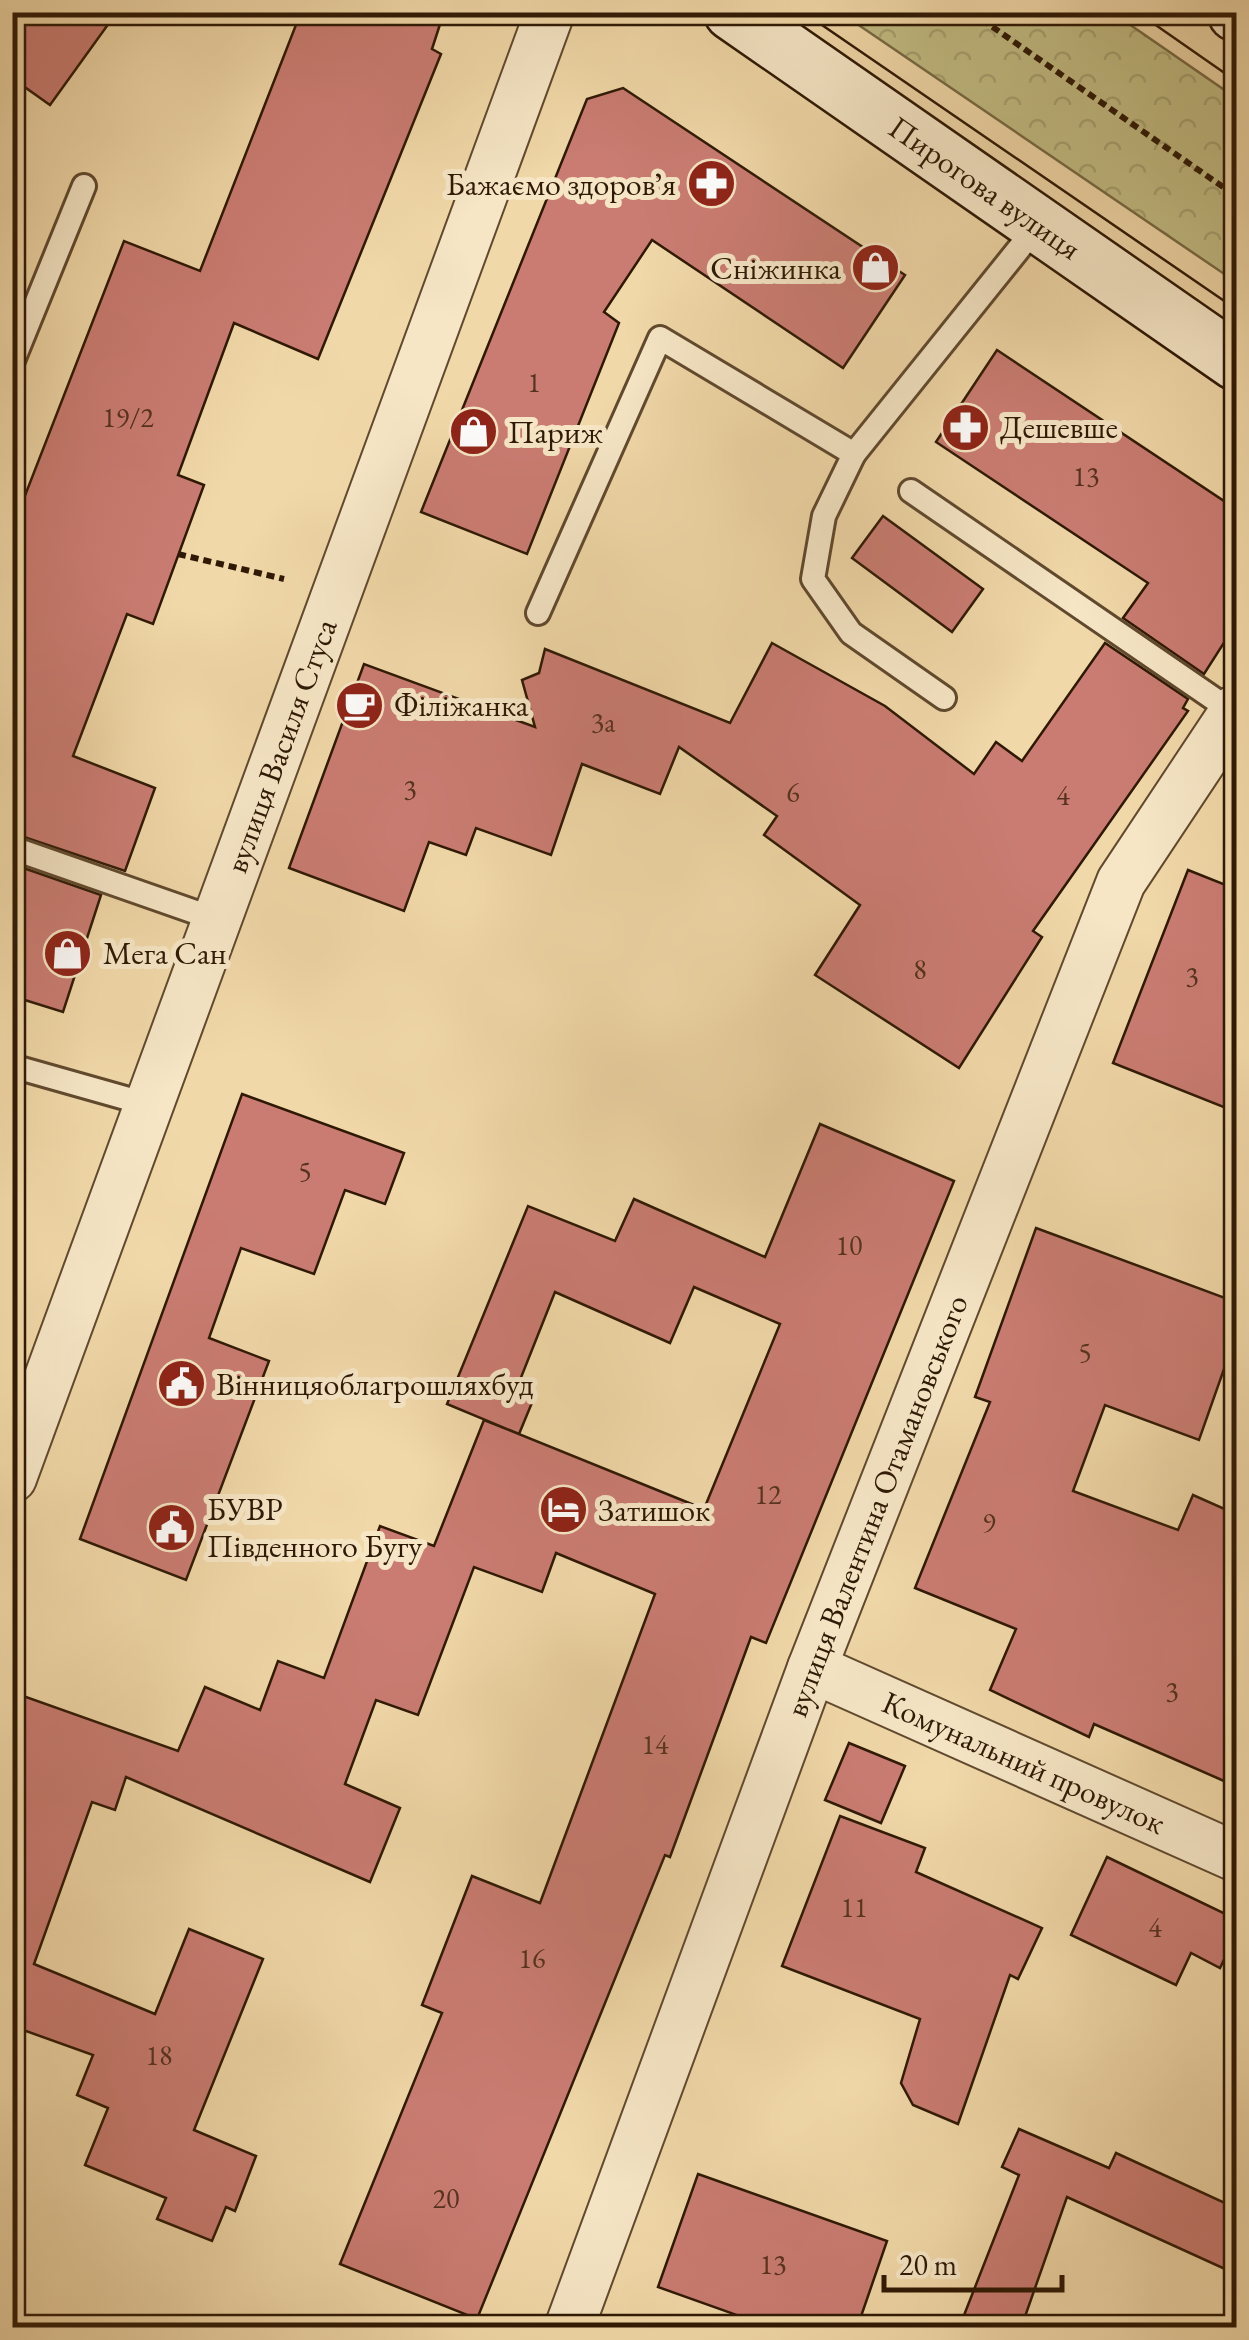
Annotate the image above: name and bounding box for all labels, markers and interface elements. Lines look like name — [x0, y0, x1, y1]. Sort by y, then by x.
street label: Пирогова вулиця — [881, 106, 1089, 269]
pharmacy icon: Бажаємо здоровʼя — [685, 158, 737, 210]
place label: Бажаємо здоровʼя — [446, 163, 676, 205]
shop icon: Сніжинка — [850, 242, 902, 294]
place label: Сніжинка — [710, 247, 841, 289]
house number: 1 — [527, 364, 541, 400]
house number: 19/2 — [102, 399, 154, 435]
pharmacy icon: Дешевше — [939, 401, 991, 453]
shop icon: Париж — [447, 406, 499, 458]
place label: Дешевше — [1000, 406, 1118, 448]
place label: Париж — [508, 411, 603, 453]
house number: 13 — [1073, 458, 1099, 494]
street label: вулиця Василя Стуса — [215, 613, 347, 878]
cafe icon: Філіжанка — [333, 679, 385, 731]
place label: Філіжанка — [394, 684, 529, 726]
house number: 3а — [591, 704, 616, 740]
house number: 3 — [403, 771, 417, 807]
house number: 6 — [786, 774, 800, 810]
house number: 4 — [1056, 777, 1070, 813]
shop icon: Мега Сан — [42, 927, 94, 979]
place label: Мега Сан — [103, 932, 226, 974]
house number: 8 — [913, 951, 927, 987]
house number: 3 — [1185, 958, 1199, 994]
house number: 5 — [298, 1153, 312, 1189]
house number: 10 — [836, 1227, 862, 1263]
street label: вулиця Валентина Отамановського — [775, 1288, 978, 1722]
house number: 5 — [1078, 1334, 1092, 1370]
public building icon: Вінницяоблагрошляхбуд — [155, 1358, 207, 1410]
place label: Вінницяоблагрошляхбуд — [216, 1363, 534, 1405]
house number: 12 — [755, 1476, 782, 1512]
hotel icon: Затишок — [537, 1484, 589, 1536]
place label: БУВР Південного Бугу — [207, 1488, 423, 1567]
place label: Затишок — [598, 1489, 710, 1531]
public building icon: БУВР Південного Бугу — [146, 1501, 198, 1553]
house number: 9 — [982, 1504, 996, 1540]
house number: 3 — [1165, 1673, 1179, 1709]
street label: Комунальний провулок — [876, 1681, 1172, 1844]
house number: 14 — [642, 1726, 669, 1762]
house number: 11 — [841, 1889, 867, 1925]
house number: 4 — [1148, 1909, 1162, 1945]
house number: 16 — [519, 1940, 545, 1976]
house number: 18 — [146, 2037, 172, 2073]
house number: 20 — [433, 2180, 459, 2216]
scale bar — [884, 2230, 1062, 2292]
text: 20 m — [899, 2245, 957, 2284]
house number: 13 — [760, 2246, 786, 2282]

